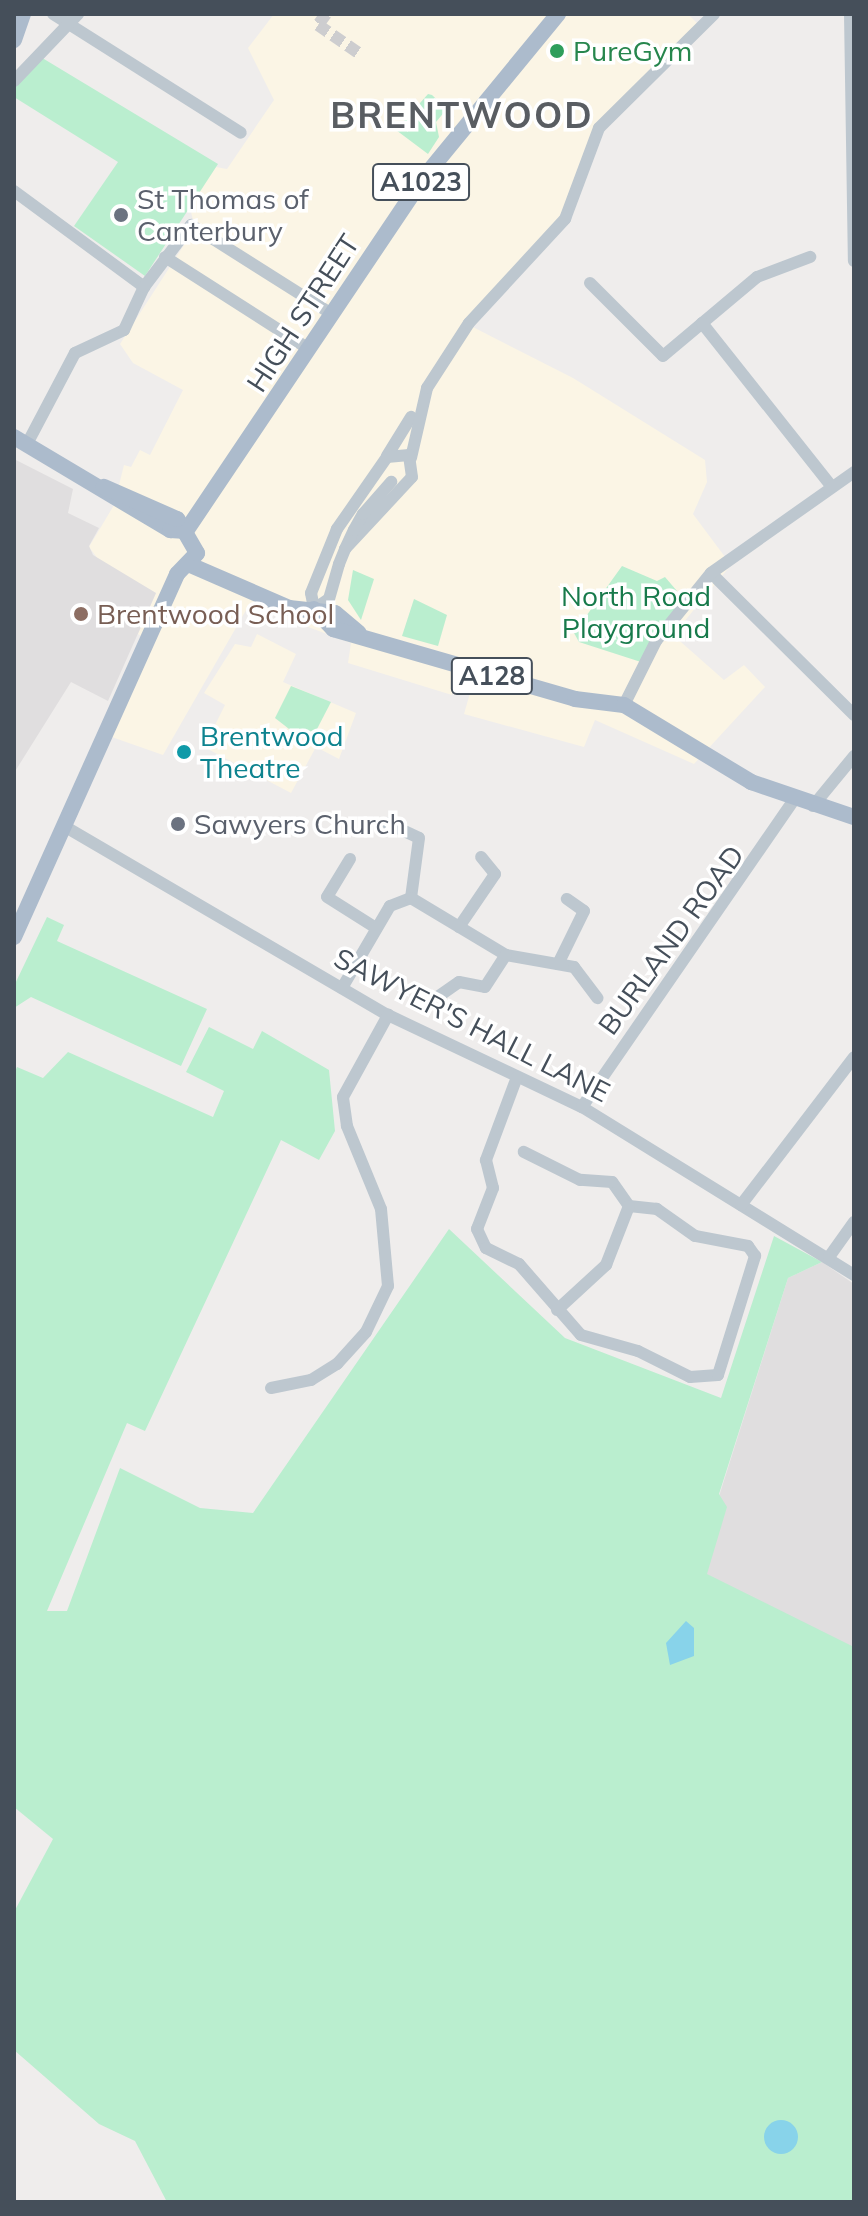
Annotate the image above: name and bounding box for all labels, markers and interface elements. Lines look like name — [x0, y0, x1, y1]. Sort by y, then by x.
place label: PureGym — [573, 34, 692, 68]
marker: PureGym — [548, 42, 566, 60]
district label: BRENTWOOD — [330, 93, 594, 137]
road number: A1023 — [371, 160, 471, 204]
place label: St Thomas of Canterbury — [137, 182, 309, 248]
marker: St Thomas of Canterbury — [112, 206, 130, 224]
street label: HIGH STREET — [240, 228, 366, 398]
park label: North Road Playground — [561, 579, 711, 645]
place label: Brentwood School — [97, 597, 334, 631]
marker: Brentwood School — [72, 605, 90, 623]
road number: A128 — [450, 654, 534, 698]
place label: Brentwood Theatre — [200, 719, 344, 785]
marker: Brentwood Theatre — [175, 743, 193, 761]
place label: Sawyers Church — [194, 807, 406, 841]
marker: Sawyers Church — [169, 815, 187, 833]
street label: BURLAND ROAD — [591, 839, 751, 1041]
street label: SAWYER'S HALL LANE — [329, 941, 615, 1109]

